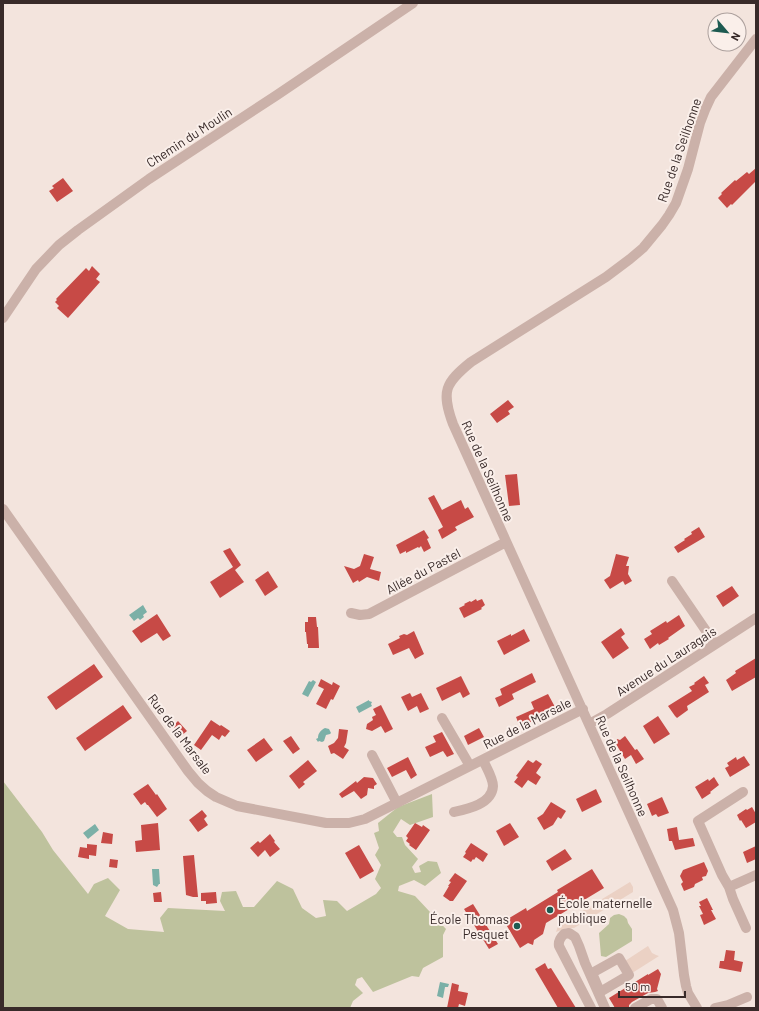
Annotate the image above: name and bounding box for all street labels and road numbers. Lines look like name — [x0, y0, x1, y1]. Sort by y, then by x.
street label: Rue de la Seilhonne — [654, 96, 704, 204]
street label: Chemin du Moulin — [143, 103, 235, 171]
street label: Rue de la Seilhonne — [459, 418, 518, 524]
street label: Allée du Pastel — [383, 545, 463, 597]
street label: Avenue du Lauragais — [613, 623, 719, 699]
street label: Rue de la Marsale — [144, 691, 216, 778]
street label: Rue de la Marsale — [480, 694, 574, 752]
street label: Rue de la Seilhonne — [593, 713, 652, 819]

